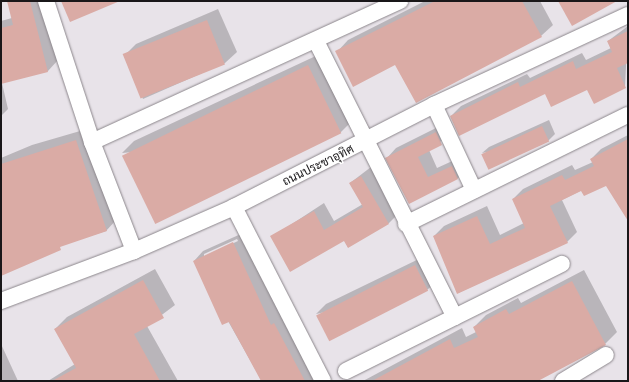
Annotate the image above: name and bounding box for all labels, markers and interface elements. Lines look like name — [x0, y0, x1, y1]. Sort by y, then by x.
street label: ถนนประชาอุทิศ — [280, 142, 356, 188]

